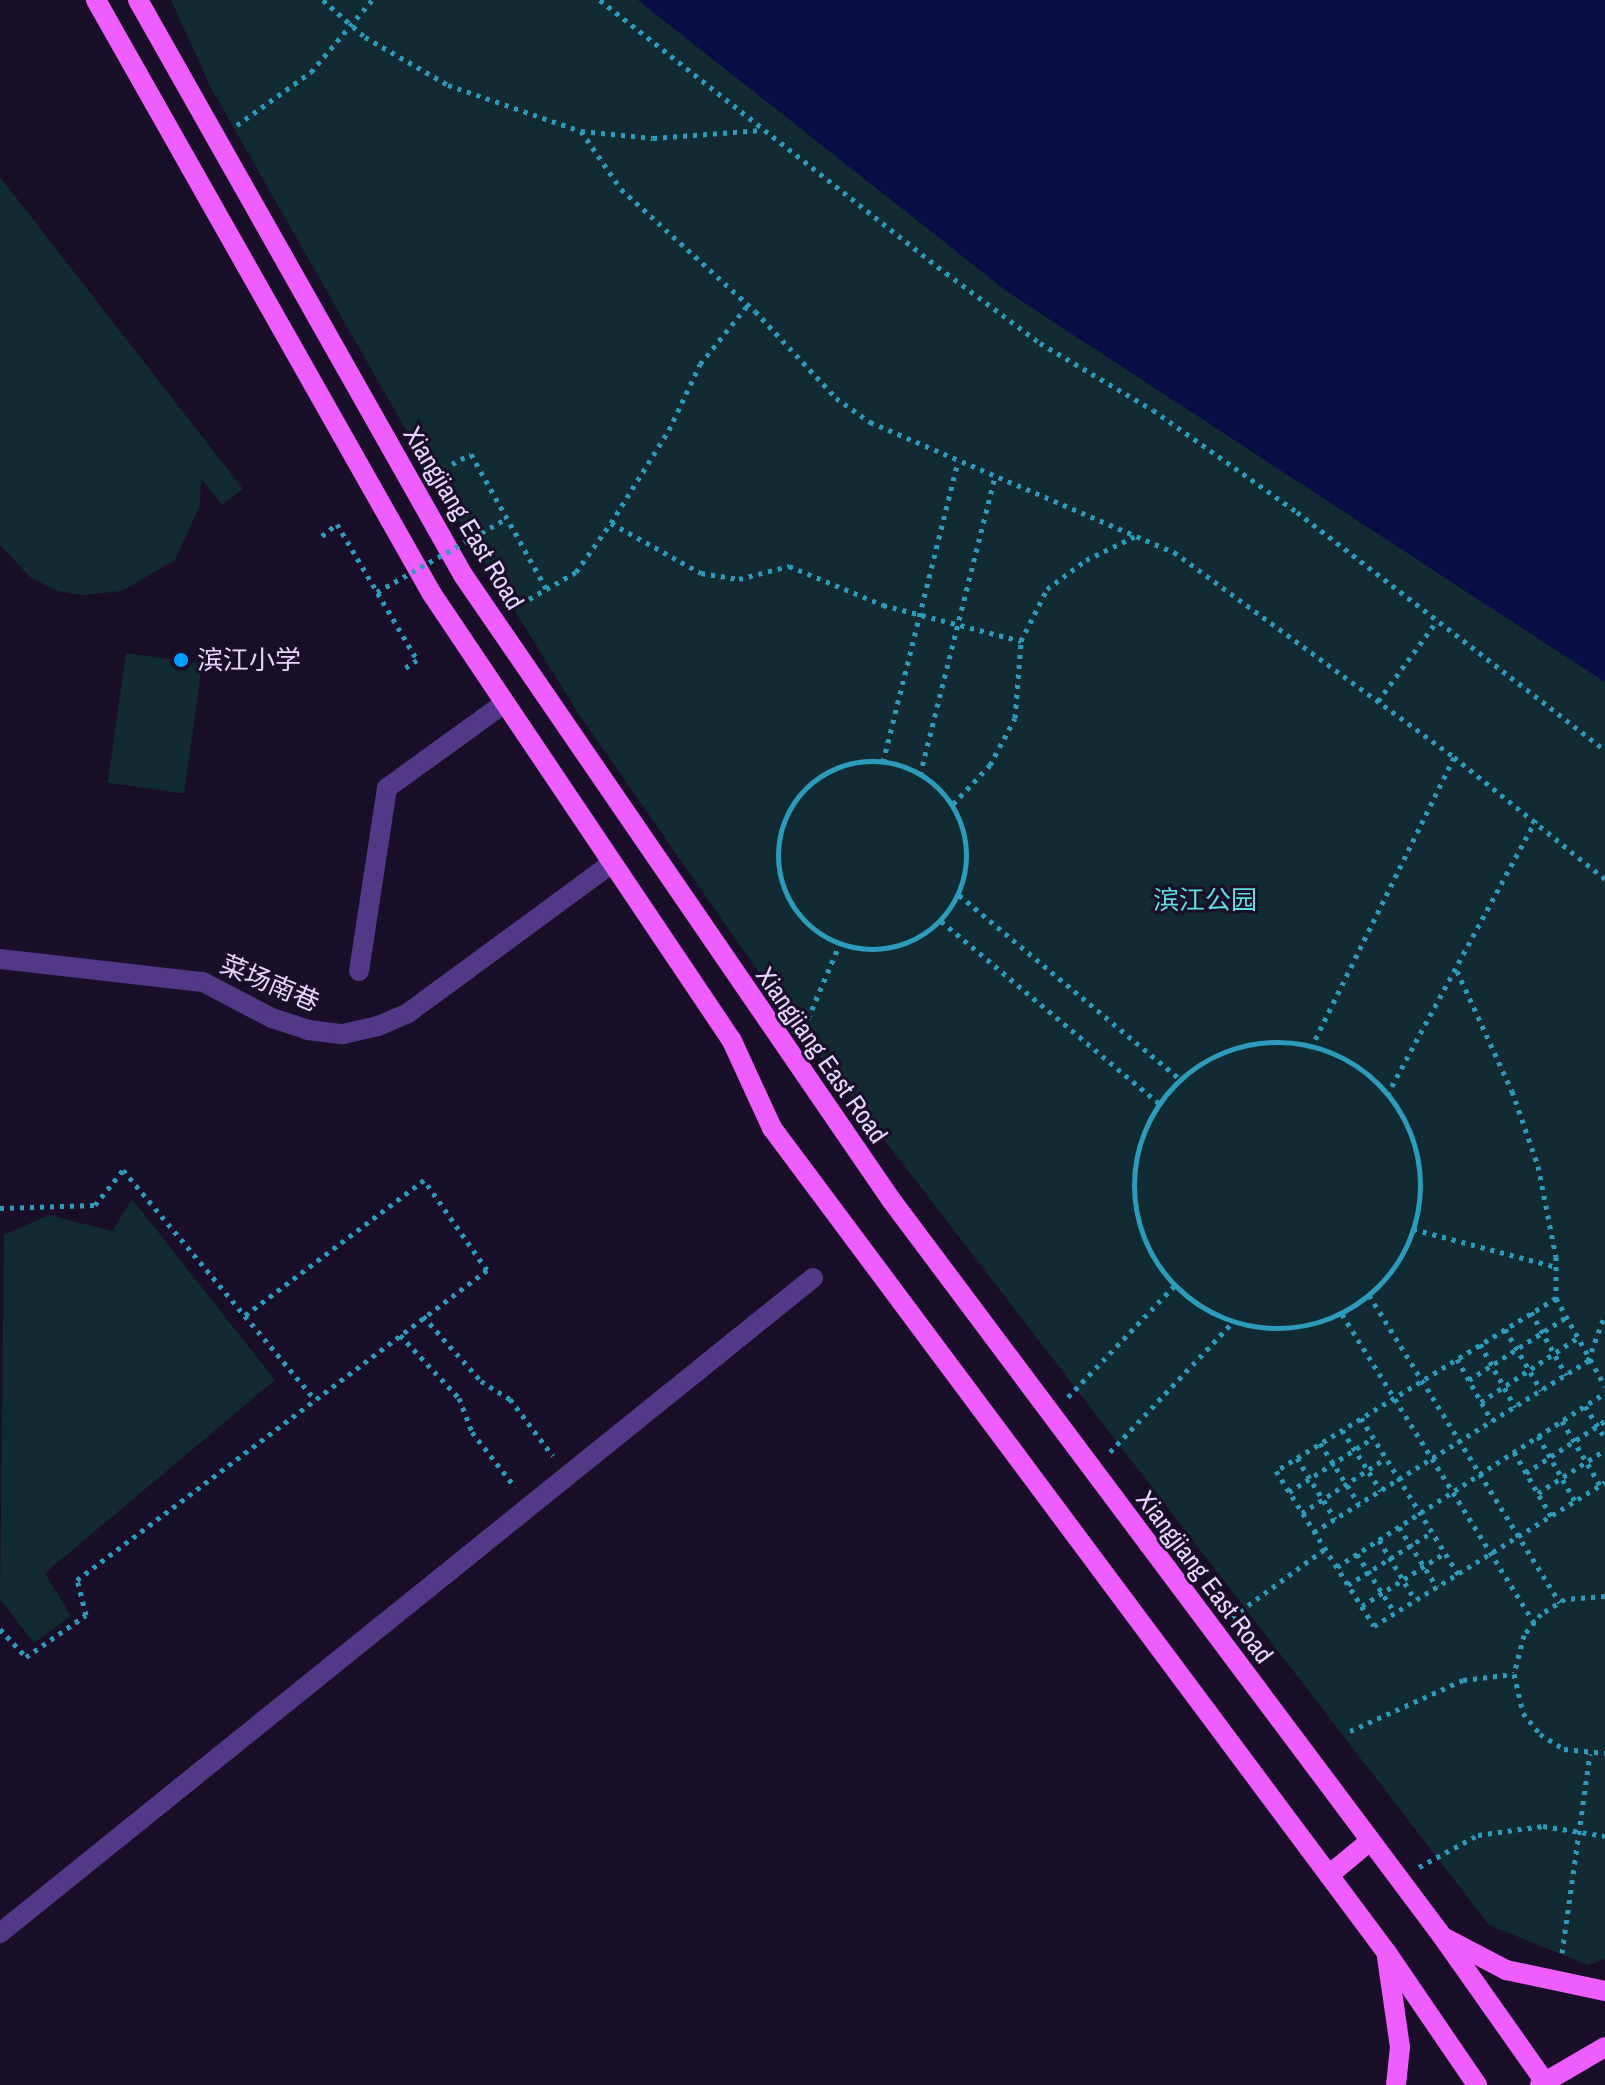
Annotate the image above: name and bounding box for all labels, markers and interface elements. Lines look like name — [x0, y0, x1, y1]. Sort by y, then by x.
street label: Xiangjiang East Road — [397, 421, 531, 615]
place label: 滨江小学 — [197, 644, 301, 676]
marker: 滨江小学 — [172, 651, 190, 669]
park label: 滨江公园 — [1153, 884, 1257, 916]
street label: 菜场南巷 — [216, 948, 324, 1018]
street label: Xiangjiang East Road — [750, 961, 894, 1149]
street label: Xiangjiang East Road — [1130, 1485, 1280, 1669]

